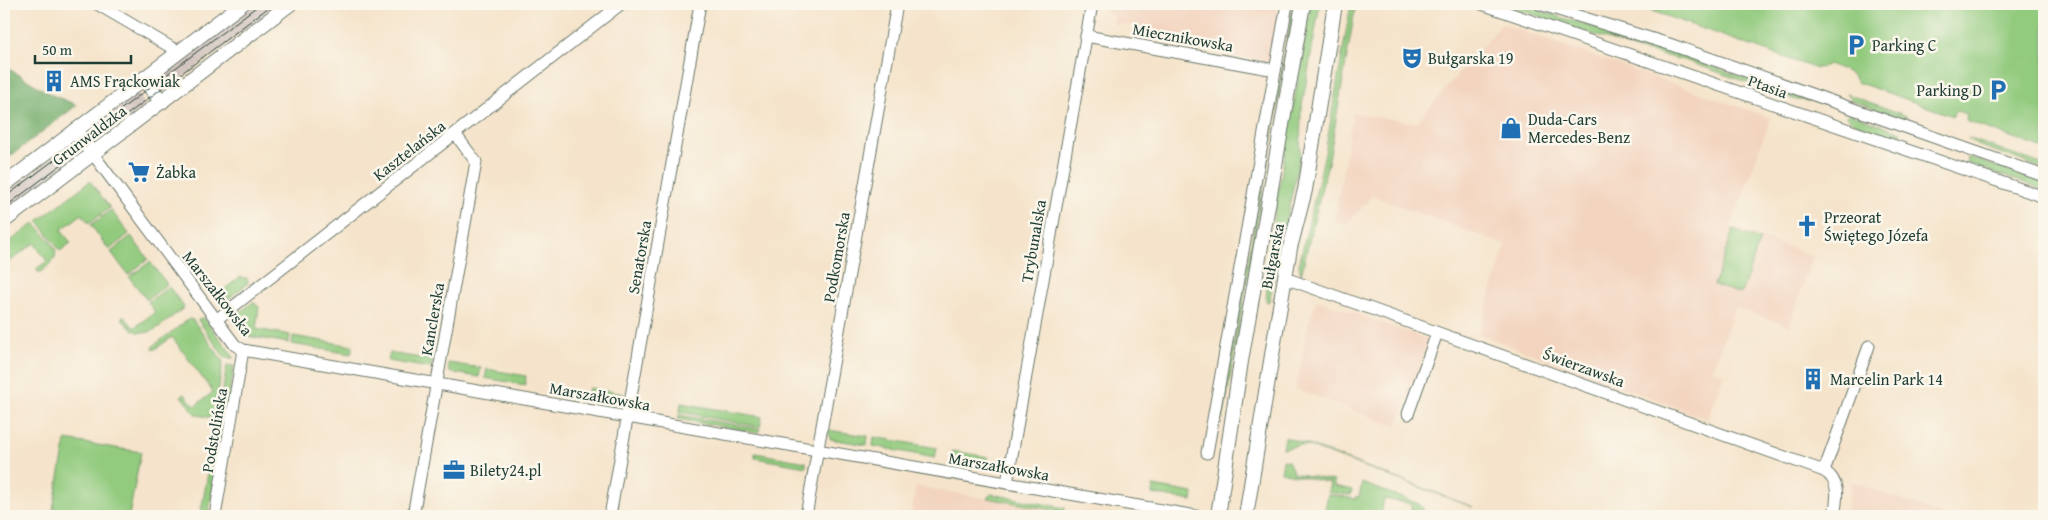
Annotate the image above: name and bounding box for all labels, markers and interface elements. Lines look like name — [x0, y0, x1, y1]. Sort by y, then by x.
street label: Miecznikowska — [1131, 16, 1236, 58]
scale bar — [35, 32, 131, 64]
parking icon: Parking C — [1843, 32, 1869, 58]
place label: Parking C — [1872, 33, 1937, 57]
text: 50 m — [42, 39, 73, 60]
theatre icon: Bułgarska 19 — [1399, 45, 1425, 71]
place label: Bułgarska 19 — [1428, 46, 1514, 70]
building icon: AMS Frąckowiak — [41, 68, 67, 94]
street label: Ptasia — [1745, 68, 1791, 104]
place label: AMS Frąckowiak — [70, 69, 181, 93]
parking icon: Parking D — [1985, 77, 2011, 103]
place label: Parking D — [1916, 78, 1982, 102]
street label: Grunwaldzka — [47, 99, 132, 171]
place label: Duda-Cars Mercedes-Benz — [1528, 107, 1630, 149]
street label: Kasztelańska — [367, 114, 451, 186]
shop icon: Duda-Cars Mercedes-Benz — [1498, 115, 1524, 141]
supermarket icon: Żabka — [126, 159, 152, 185]
place label: Żabka — [156, 160, 196, 184]
street label: Trybunalska — [1014, 197, 1052, 284]
place label: Przeorat Świętego Józefa — [1824, 205, 1929, 247]
street label: Podkomorska — [816, 210, 856, 304]
church icon: Przeorat Świętego Józefa — [1794, 213, 1820, 239]
street label: Senatorska — [621, 218, 657, 296]
street label: Bułgarska — [1254, 221, 1290, 291]
street label: Marszałkowska — [177, 245, 259, 341]
street label: Kanclerska — [414, 280, 450, 357]
street label: Świerzawska — [1540, 341, 1629, 393]
building icon: Marcelin Park 14 — [1800, 366, 1826, 392]
place label: Marcelin Park 14 — [1830, 367, 1943, 391]
street label: Marszałkowska — [548, 375, 653, 417]
street label: Podstolińska — [195, 385, 233, 474]
street label: Marszałkowska — [947, 445, 1052, 487]
office icon: Bilety24.pl — [441, 457, 467, 483]
place label: Bilety24.pl — [470, 458, 542, 482]

